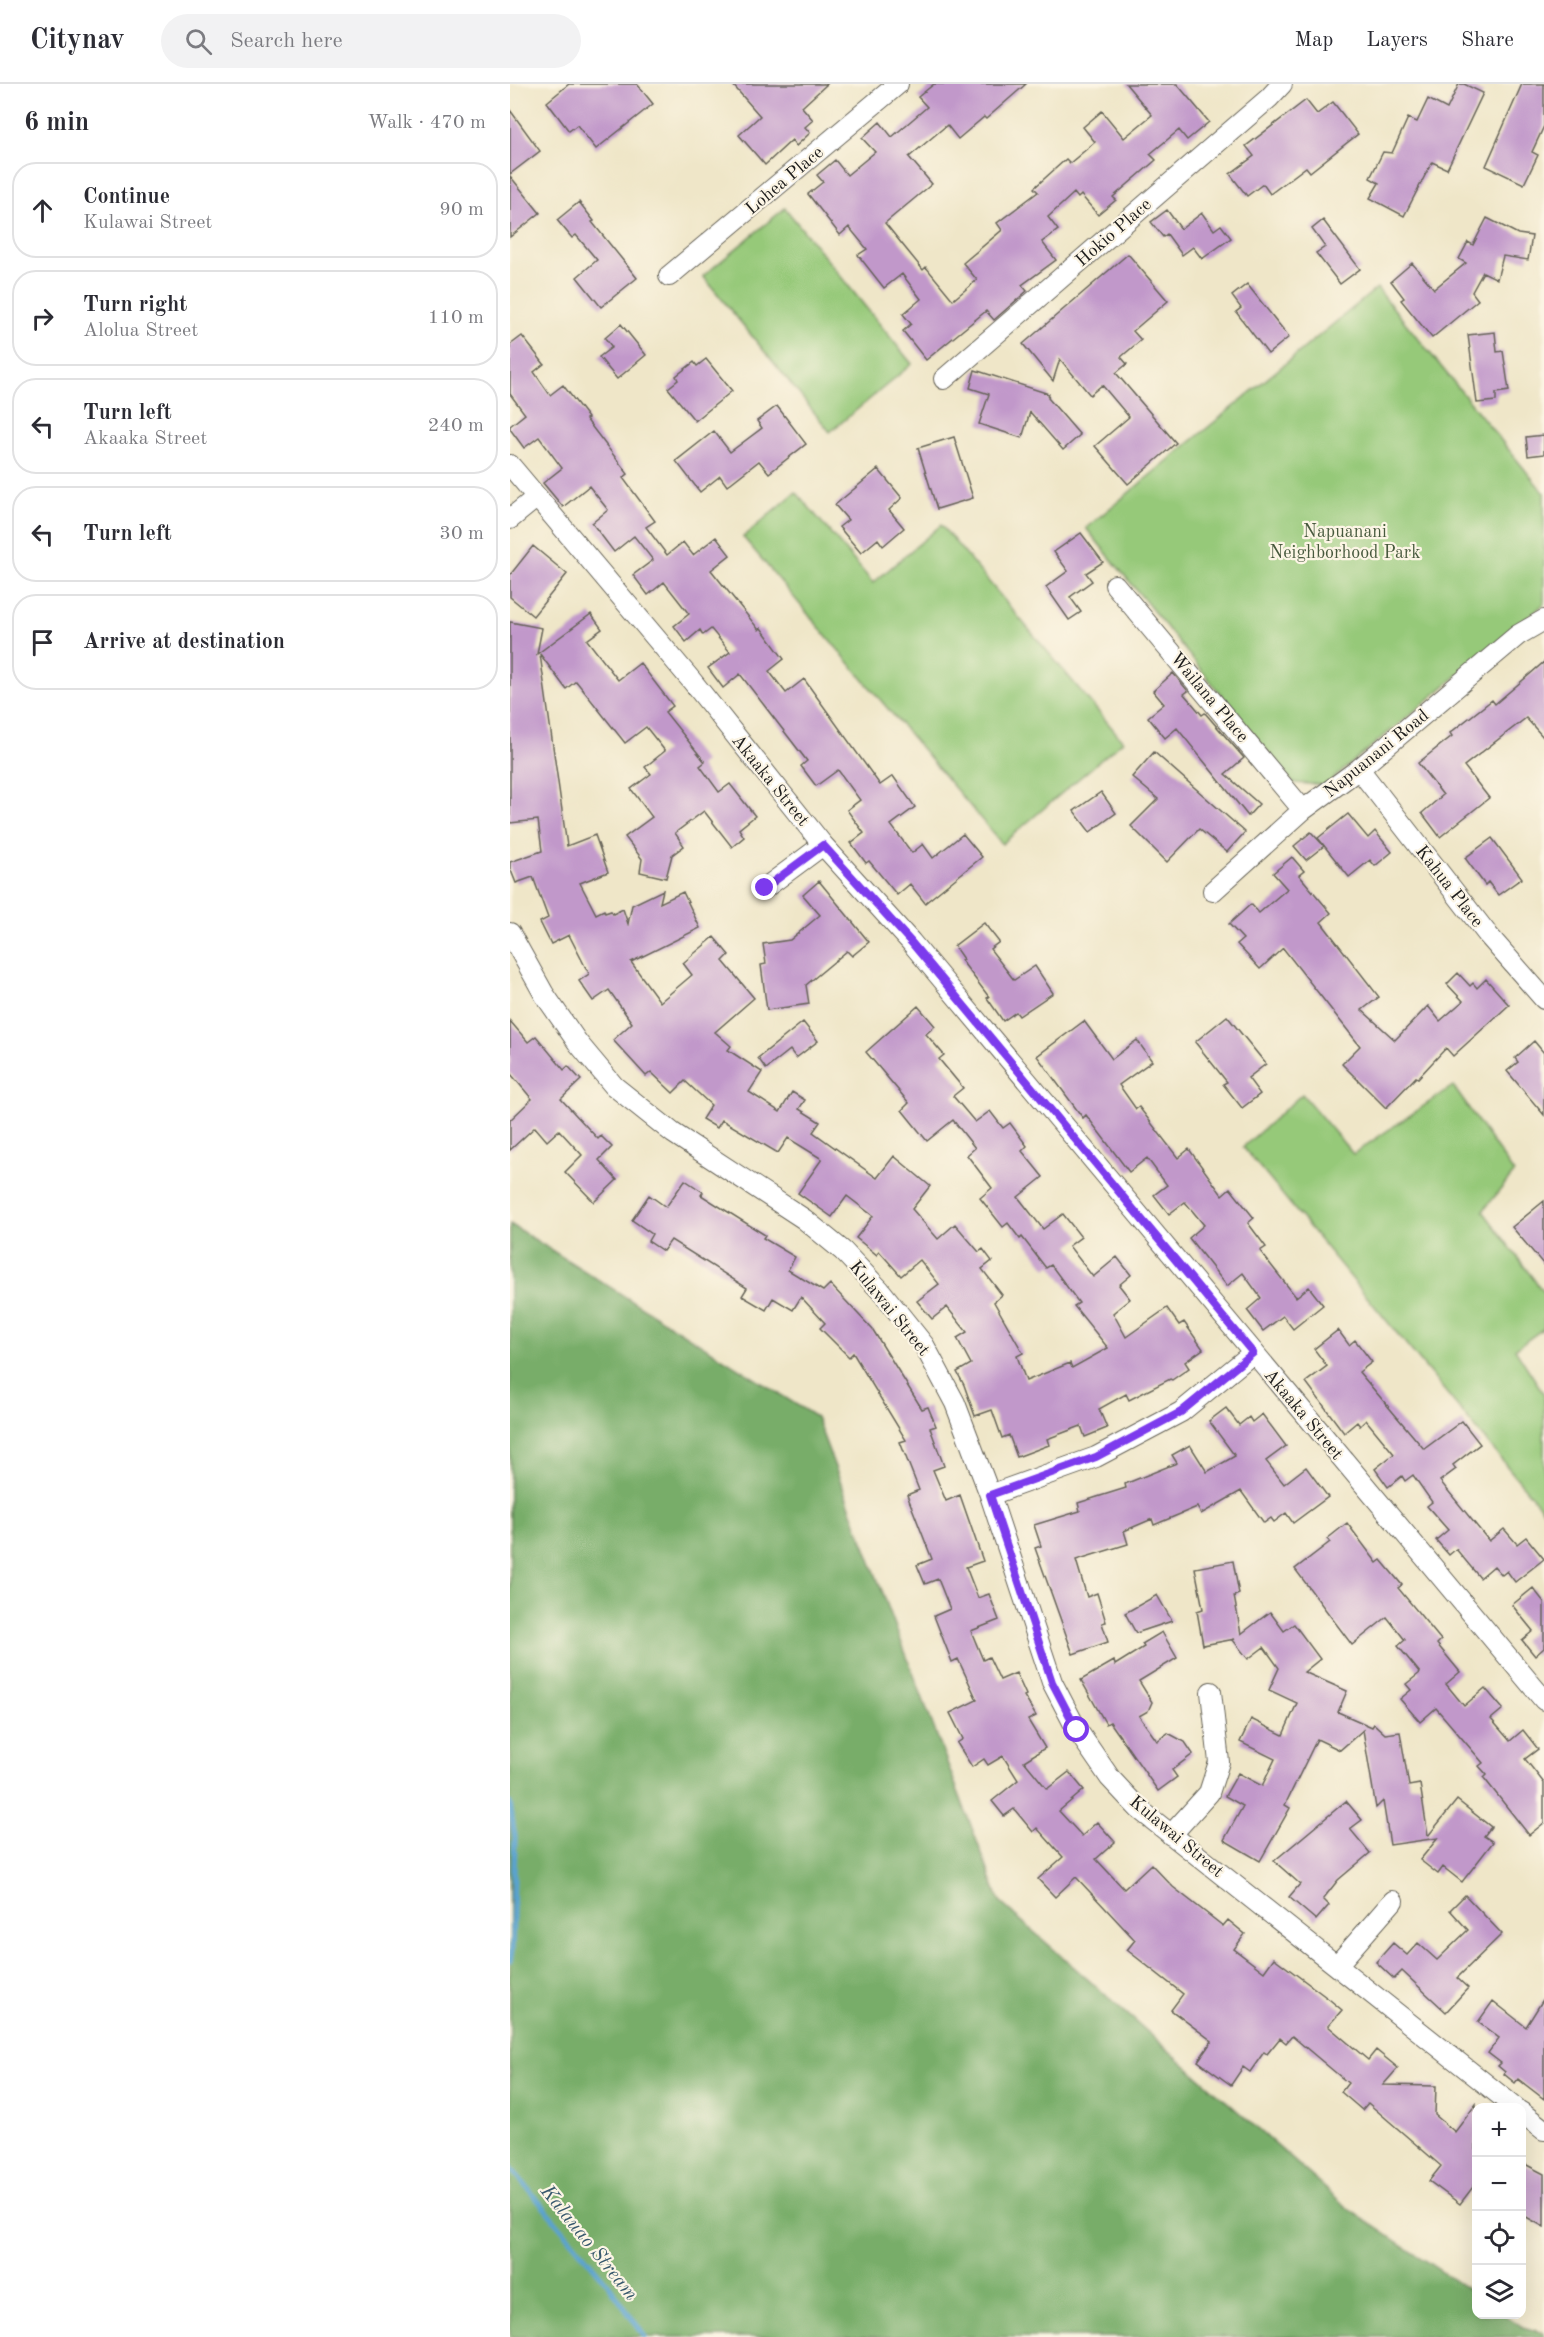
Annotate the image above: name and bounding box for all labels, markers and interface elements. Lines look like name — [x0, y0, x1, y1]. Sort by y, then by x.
search box — [161, 14, 581, 68]
icon: search — [182, 25, 215, 58]
text: Citynav — [30, 27, 125, 55]
text: Search here — [230, 30, 343, 52]
text: Map — [1294, 30, 1333, 51]
text: Layers — [1366, 30, 1428, 51]
text: Share — [1461, 30, 1514, 51]
text: 6 min — [24, 110, 89, 136]
text: Walk · 470 m — [367, 113, 486, 133]
street label: Lohea Place — [742, 143, 827, 218]
text: Continue — [83, 186, 170, 208]
icon: ahead — [26, 194, 59, 227]
street label: Hokio Place — [1072, 195, 1155, 270]
text: 90 m — [439, 200, 484, 220]
text: Kulawai Street — [83, 213, 212, 233]
text: Turn right — [83, 294, 187, 316]
icon: right — [26, 302, 59, 335]
text: 110 m — [428, 308, 484, 328]
text: Alolua Street — [83, 321, 198, 341]
text: Turn left — [83, 402, 172, 424]
icon: left — [26, 410, 59, 443]
text: 240 m — [428, 416, 484, 436]
text: Akaaka Street — [83, 429, 207, 449]
icon: left — [26, 518, 59, 551]
text: Turn left — [83, 523, 172, 545]
park label: Napuanani Neighborhood Park — [1269, 523, 1421, 562]
text: 30 m — [439, 524, 484, 544]
icon: arrive — [26, 626, 59, 659]
text: Arrive at destination — [83, 631, 285, 653]
street label: Wailana Place — [1167, 649, 1252, 746]
street label: Napuanani Road — [1321, 706, 1432, 801]
street label: Akaaka Street — [728, 731, 812, 830]
street label: Kahua Place — [1412, 842, 1486, 931]
route end — [751, 874, 777, 900]
street label: Kulawai Street — [846, 1258, 933, 1360]
street label: Akaaka Street — [1260, 1366, 1346, 1463]
route start — [1063, 1716, 1089, 1742]
street label: Kulawai Street — [1126, 1792, 1227, 1881]
map controls — [1472, 2103, 1526, 2319]
button: + — [1472, 2103, 1526, 2157]
button: − — [1472, 2157, 1526, 2211]
water label: Kalauao Stream — [535, 2181, 641, 2305]
button: locate — [1472, 2211, 1526, 2265]
button: layers — [1472, 2265, 1526, 2319]

